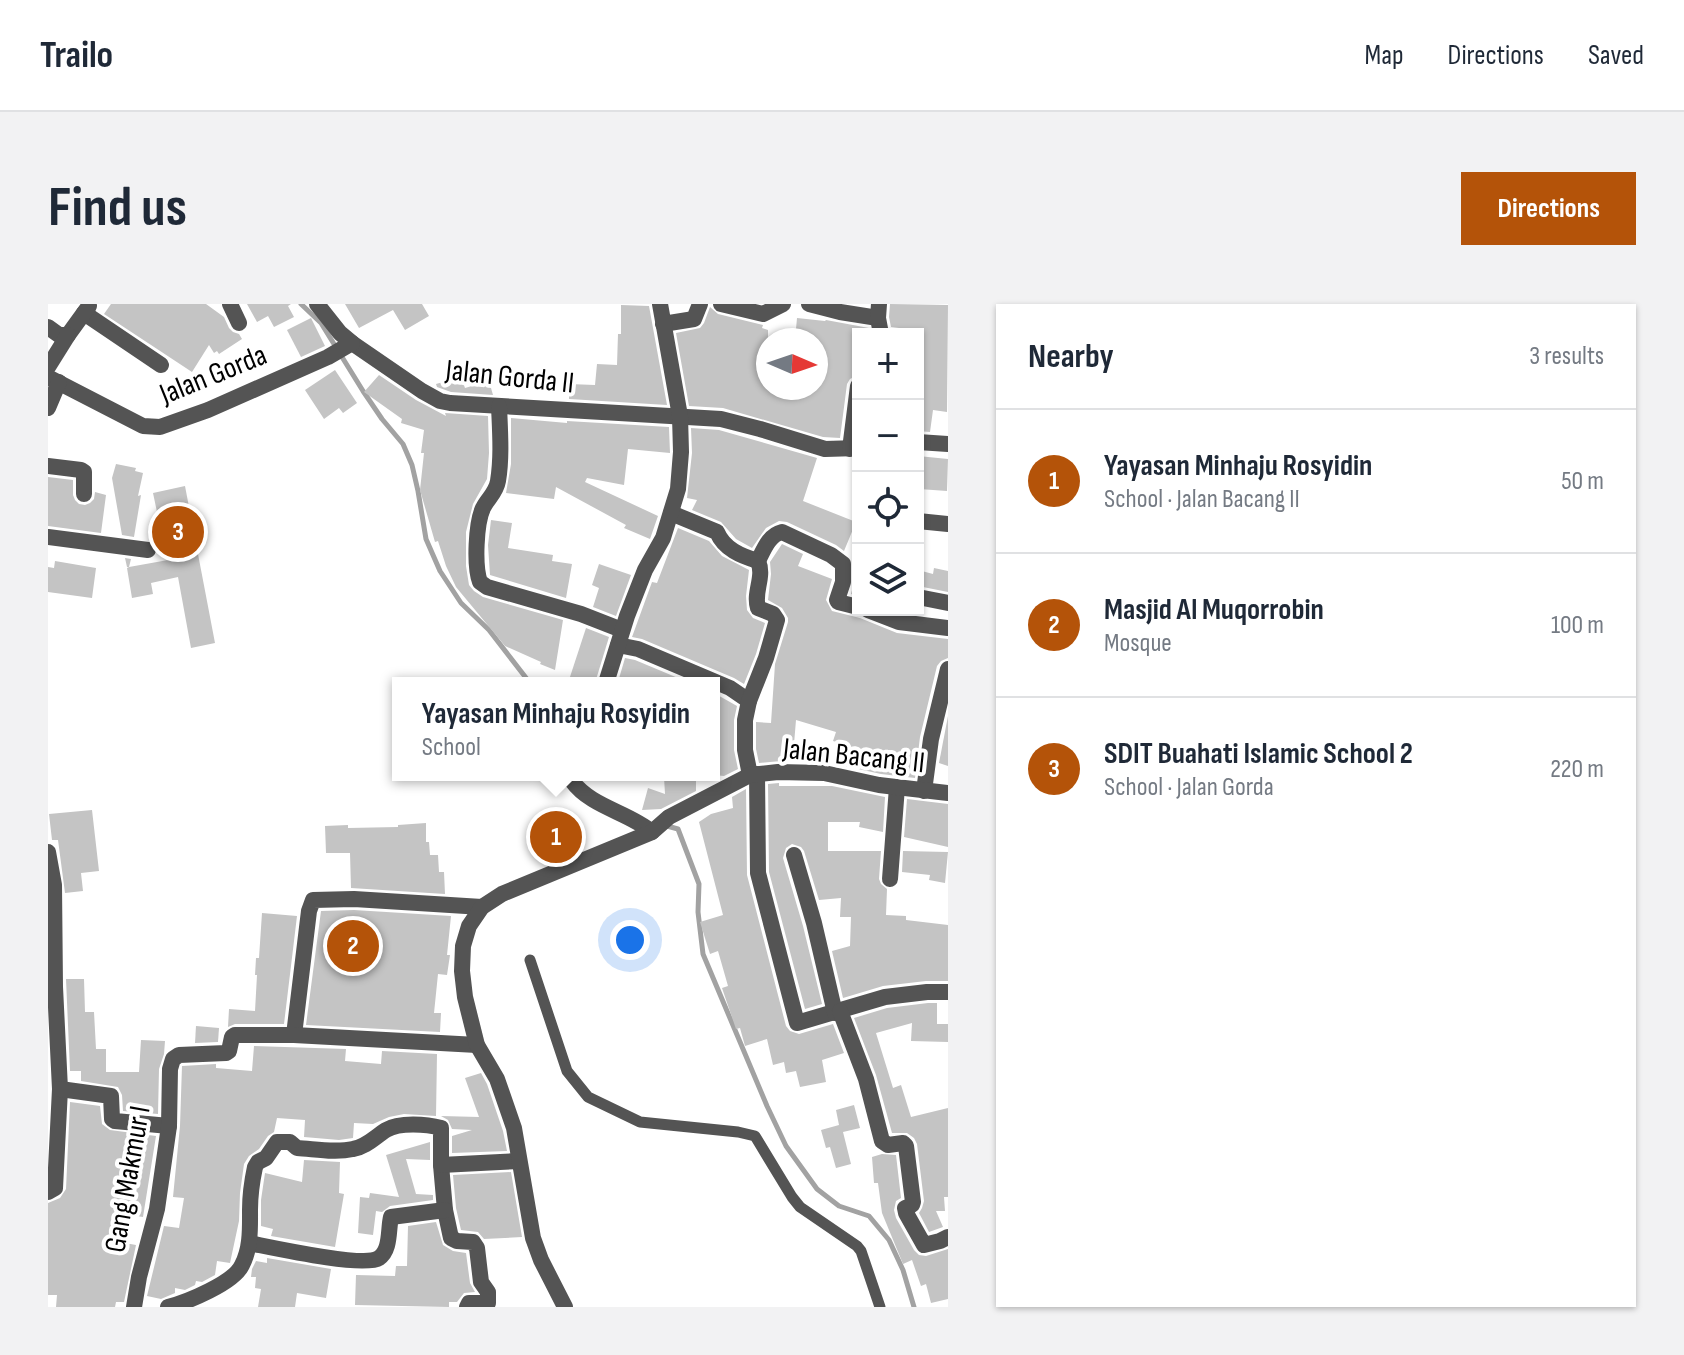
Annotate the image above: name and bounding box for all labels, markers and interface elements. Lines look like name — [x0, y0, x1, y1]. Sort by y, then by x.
text: Trailo — [40, 33, 113, 78]
text: Map — [1365, 39, 1404, 72]
text: Directions — [1448, 39, 1544, 72]
text: Saved — [1588, 39, 1644, 72]
button: Directions — [1461, 172, 1636, 245]
text: Find us — [48, 175, 187, 242]
north arrow — [756, 328, 828, 400]
map controls — [852, 328, 924, 616]
button: + — [852, 328, 924, 400]
text: Nearby — [1028, 336, 1114, 377]
street label: Jalan Gorda — [154, 337, 272, 413]
text: 3 results — [1529, 341, 1604, 372]
street label: Jalan Gorda II — [443, 352, 576, 402]
button: − — [852, 400, 924, 472]
text: Yayasan Minhaju Rosyidin — [1104, 448, 1372, 484]
text: 1 — [1049, 466, 1059, 497]
text: 50 m — [1561, 466, 1604, 497]
button: locate — [852, 472, 924, 544]
text: School · Jalan Bacang II — [1104, 484, 1300, 515]
pin: 3 — [152, 502, 204, 562]
button: layers — [852, 544, 924, 616]
text: Masjid Al Muqorrobin — [1104, 592, 1324, 628]
text: 2 — [1048, 610, 1060, 641]
text: 100 m — [1551, 610, 1604, 641]
text: Mosque — [1104, 628, 1172, 659]
popup — [392, 677, 720, 781]
text: Yayasan Minhaju Rosyidin — [422, 696, 690, 732]
street label: Jalan Bacang II — [780, 731, 927, 781]
text: School — [422, 732, 481, 763]
text: SDIT Buahati Islamic School 2 — [1104, 736, 1413, 772]
text: 3 — [1048, 754, 1060, 785]
text: 220 m — [1550, 754, 1604, 785]
text: School · Jalan Gorda — [1104, 772, 1274, 803]
pin: 1 — [530, 807, 582, 867]
pin: 2 — [327, 916, 379, 976]
your location — [610, 920, 650, 960]
street label: Gang Makmur I — [97, 1103, 159, 1255]

